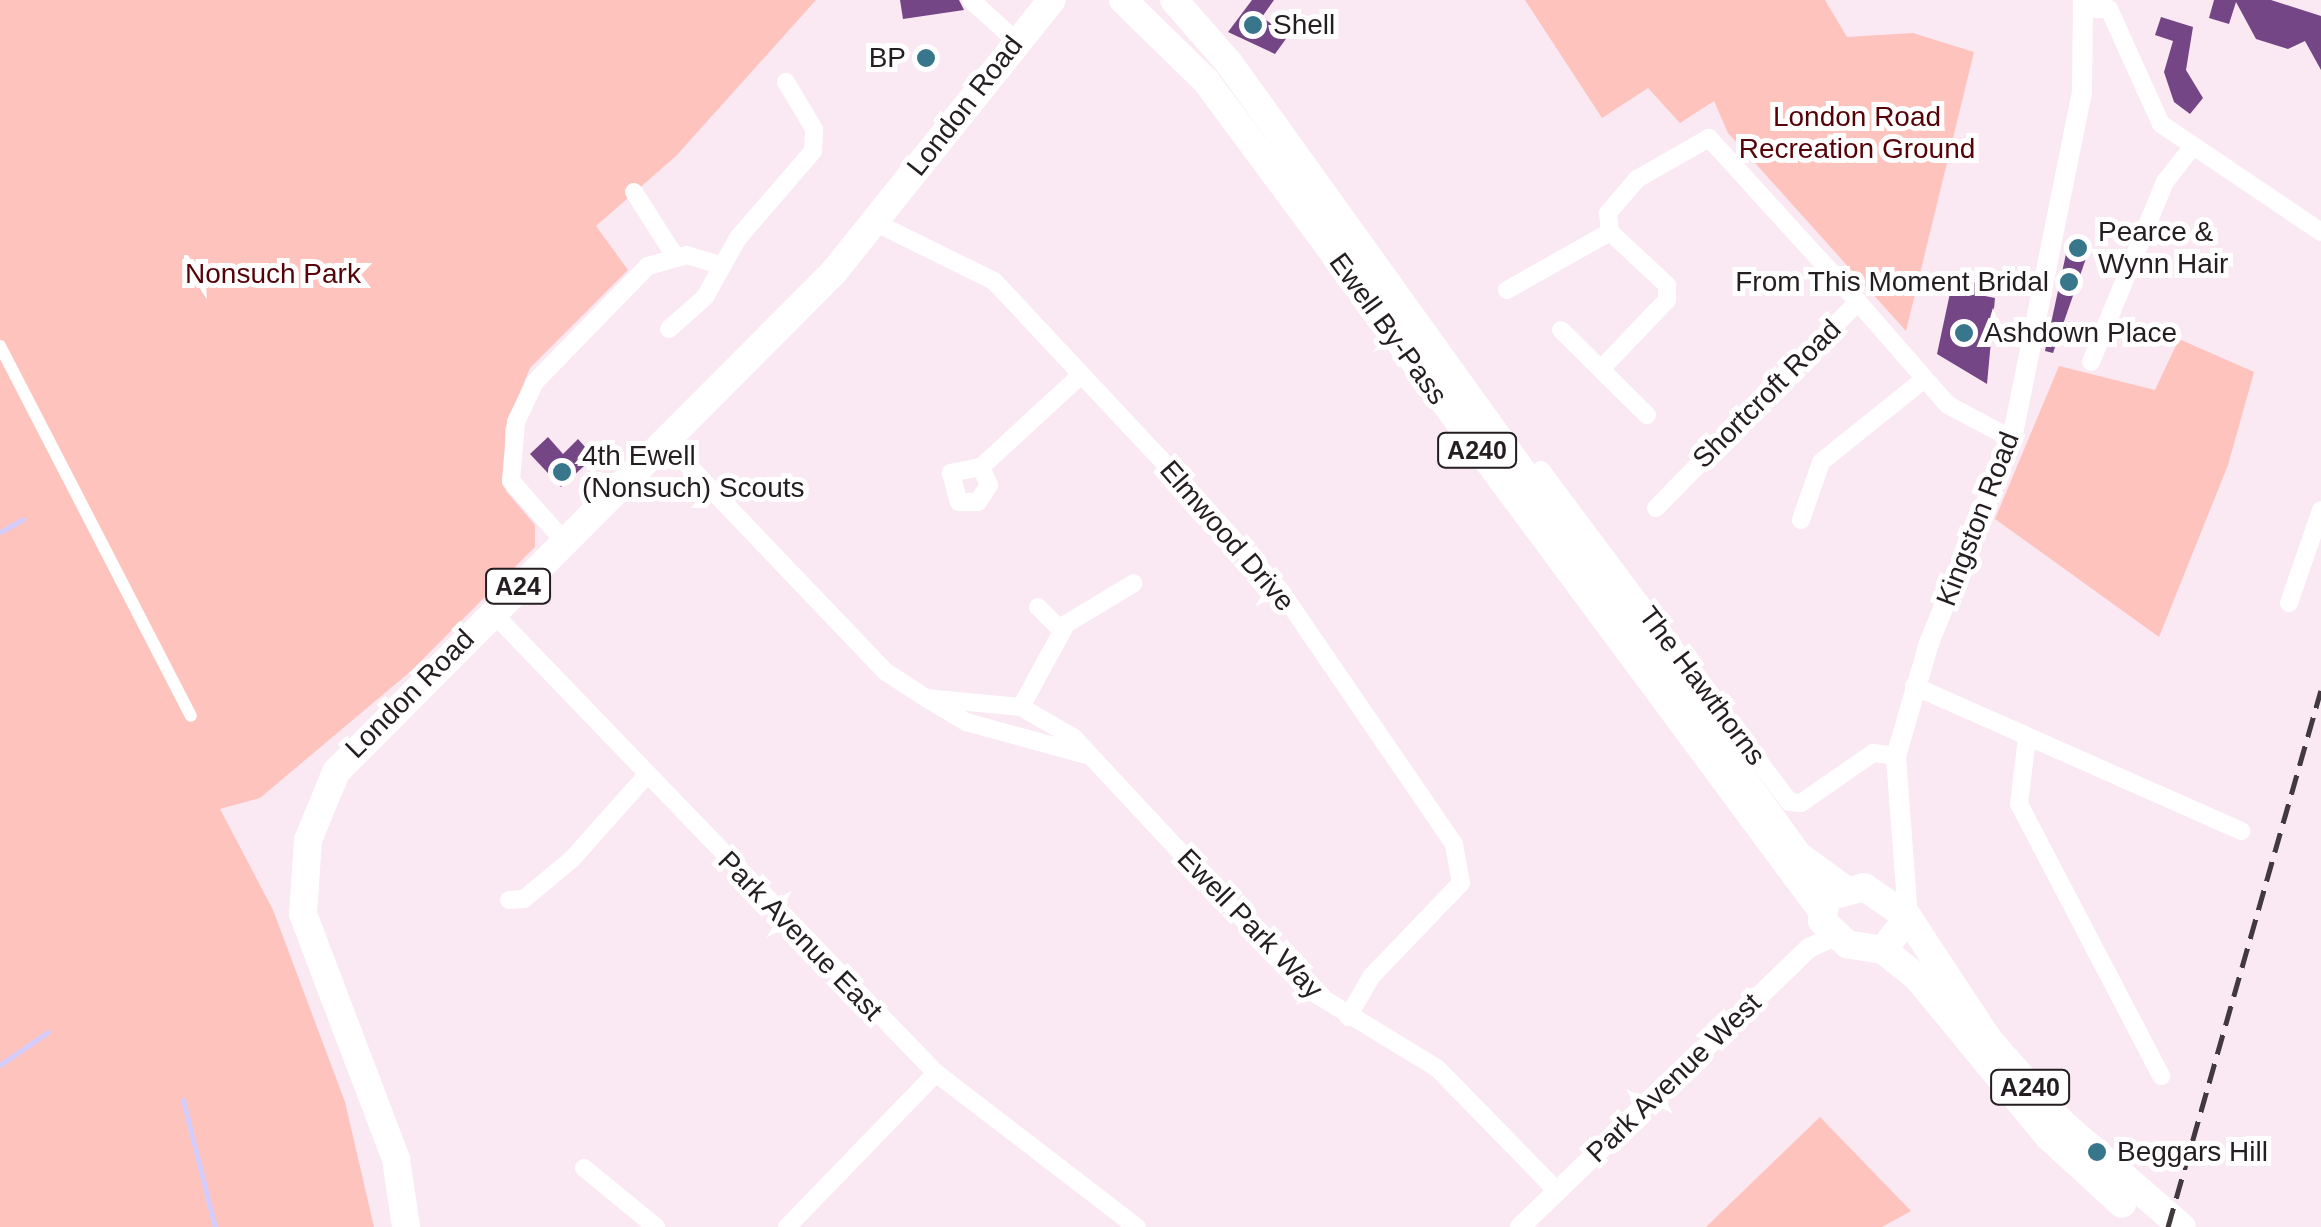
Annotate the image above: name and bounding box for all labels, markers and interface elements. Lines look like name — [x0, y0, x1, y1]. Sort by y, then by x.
place label: Shell — [1273, 8, 1335, 42]
marker: Shell — [1242, 14, 1264, 36]
street label: London Road — [900, 29, 1030, 183]
place label: BP — [869, 41, 906, 75]
marker: BP — [915, 47, 937, 69]
park label: London Road Recreation Ground — [1739, 100, 1975, 166]
place label: Pearce & Wynn Hair — [2098, 215, 2228, 281]
marker: Pearce & Wynn Hair — [2067, 237, 2089, 259]
street label: Ewell By-Pass — [1322, 247, 1454, 411]
park label: Nonsuch Park — [185, 257, 361, 291]
place label: From This Moment Bridal — [1735, 265, 2049, 299]
marker: From This Moment Bridal — [2058, 271, 2080, 293]
street label: Shortcroft Road — [1686, 313, 1848, 475]
place label: Ashdown Place — [1984, 316, 2177, 350]
marker: Ashdown Place — [1953, 322, 1975, 344]
street label: Kingston Road — [1929, 427, 2027, 611]
road number: A240 — [1437, 430, 1517, 470]
place label: 4th Ewell (Nonsuch) Scouts — [582, 439, 805, 505]
street label: Elmwood Drive — [1153, 454, 1301, 618]
marker: 4th Ewell (Nonsuch) Scouts — [551, 461, 573, 483]
road number: A24 — [483, 566, 553, 606]
street label: The Hawthorns — [1631, 600, 1773, 772]
street label: London Road — [339, 623, 481, 765]
street label: Ewell Park Way — [1170, 842, 1330, 1006]
street label: Park Avenue East — [710, 844, 890, 1028]
street label: Park Avenue West — [1579, 986, 1769, 1170]
road number: A240 — [1990, 1067, 2070, 1107]
place label: Beggars Hill — [2117, 1135, 2268, 1169]
marker: Beggars Hill — [2086, 1141, 2108, 1163]

